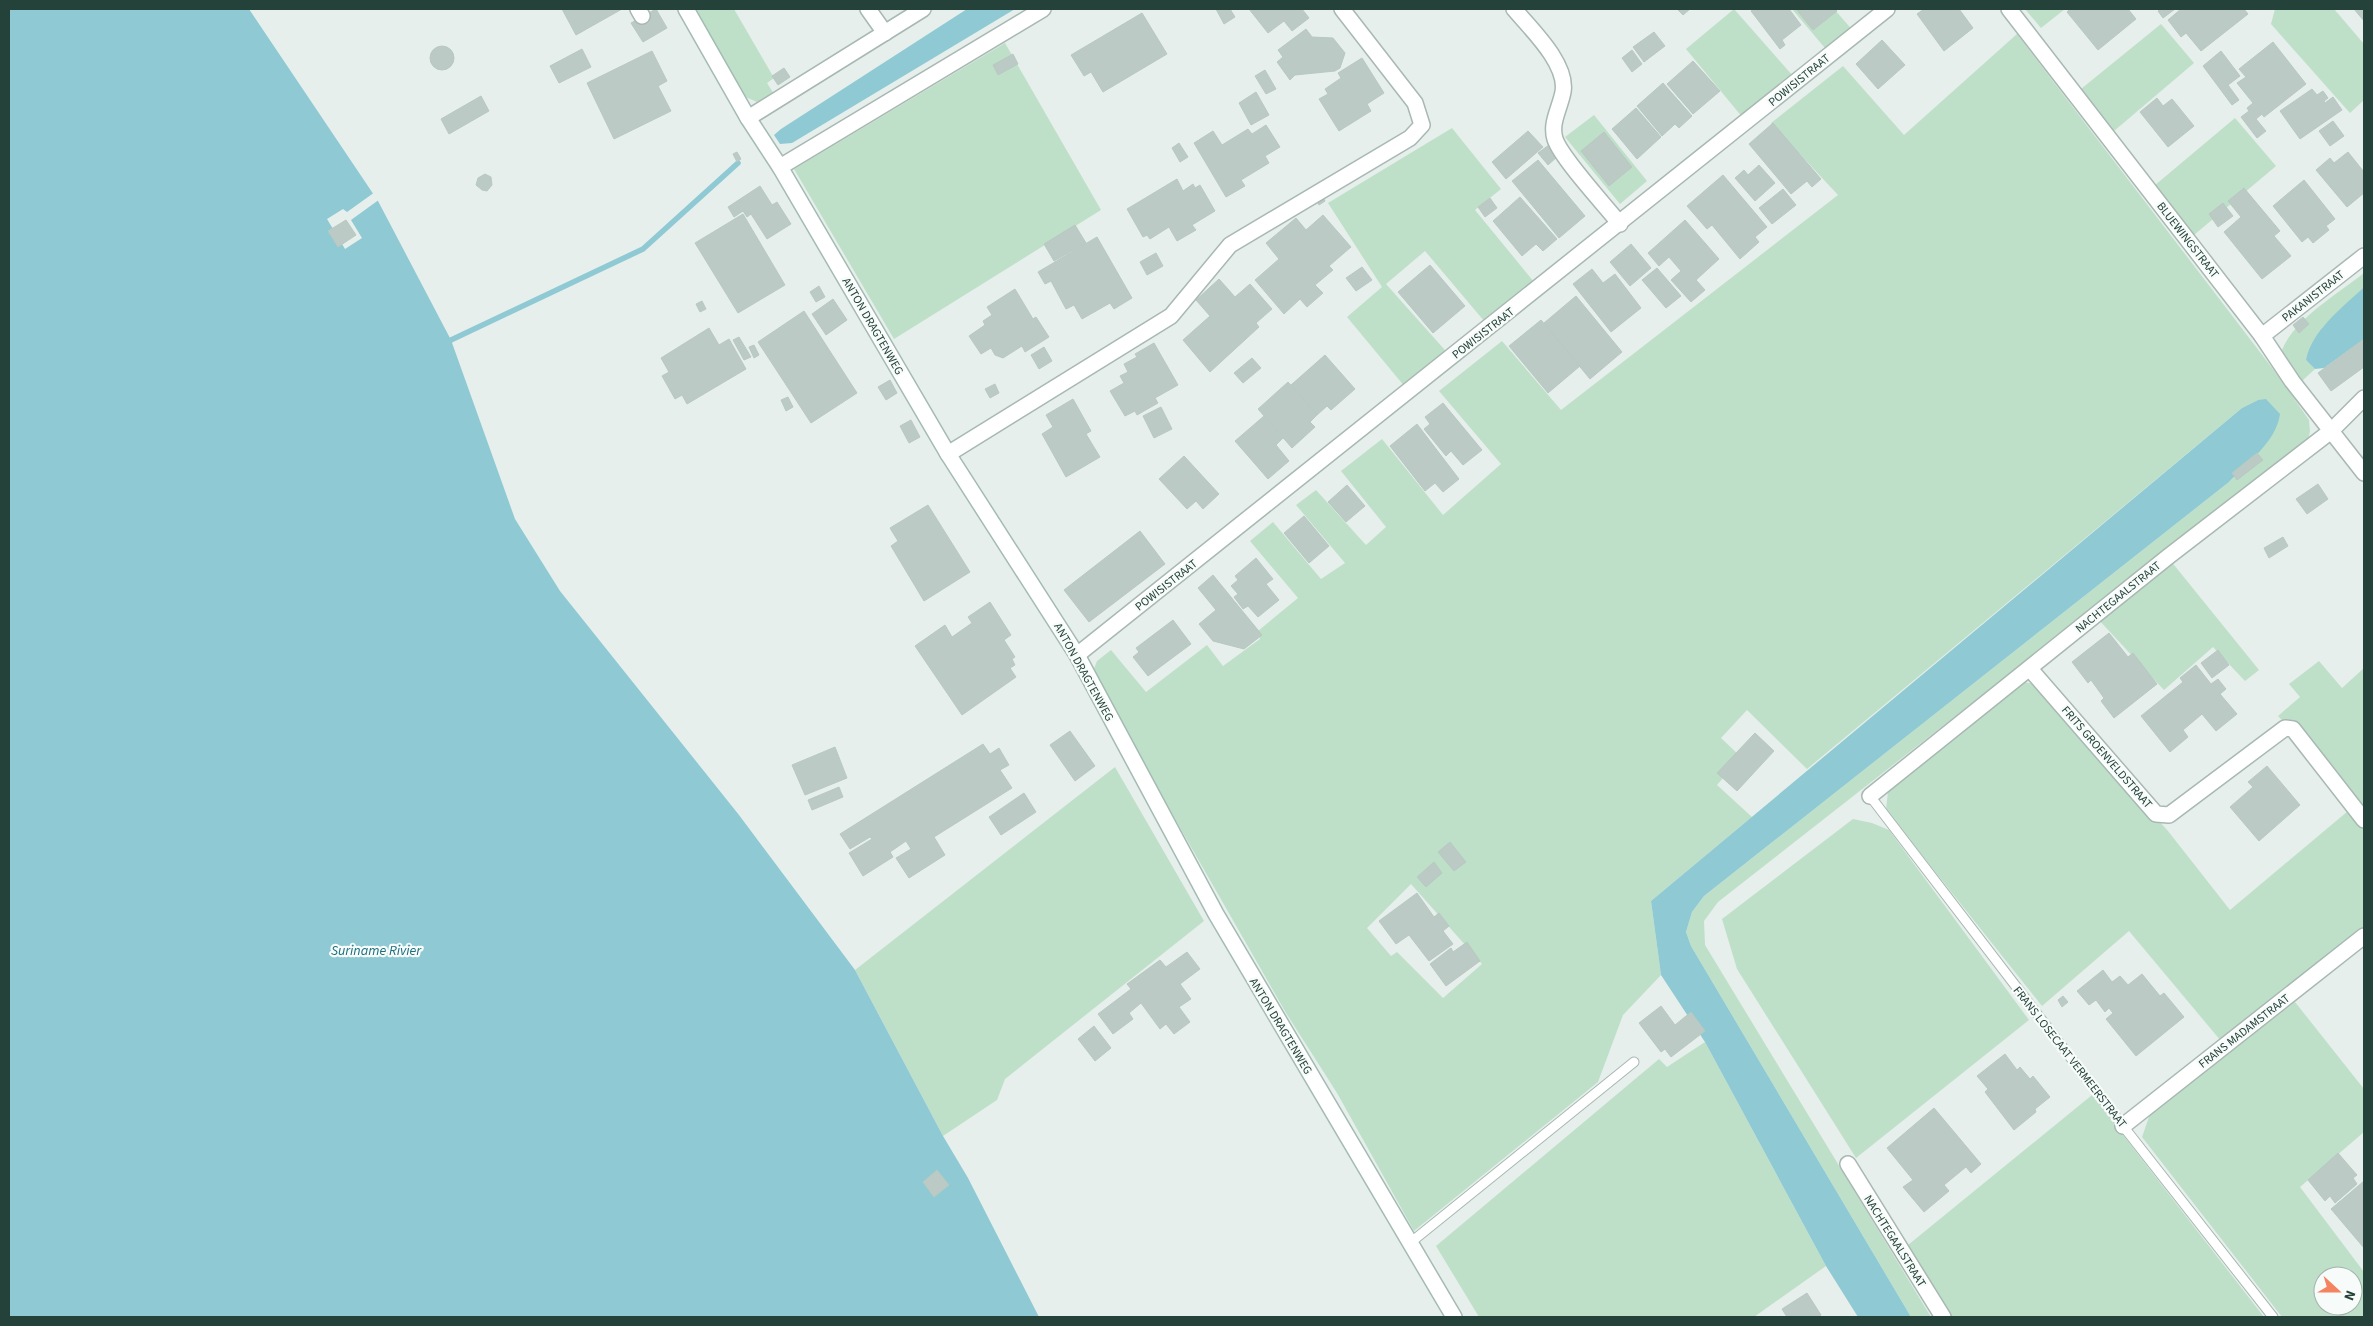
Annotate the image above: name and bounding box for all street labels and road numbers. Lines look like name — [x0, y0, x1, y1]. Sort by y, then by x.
street label: POWISISTRAAT — [1765, 50, 1834, 111]
street label: BLUEWINGSTRAAT — [2152, 199, 2223, 282]
street label: PAKANISTRAAT — [2278, 266, 2349, 326]
street label: ANTON DRAGTENWEG — [838, 274, 907, 378]
street label: POWISISTRAAT — [1449, 303, 1519, 363]
street label: POWISISTRAAT — [1132, 555, 1202, 615]
street label: NACHTEGAALSTRAAT — [2072, 557, 2165, 637]
street label: ANTON DRAGTENWEG — [1049, 620, 1118, 724]
street label: FRITS GROENVELDSTRAAT — [2057, 702, 2156, 813]
street label: ANTON DRAGTENWEG — [1245, 975, 1316, 1078]
street label: FRANS LOSECAAT VERMEERSTRAAT — [2009, 983, 2131, 1132]
street label: FRANS MADAMSTRAAT — [2195, 990, 2294, 1072]
street label: NACHTEGAALSTRAAT — [1859, 1192, 1930, 1291]

